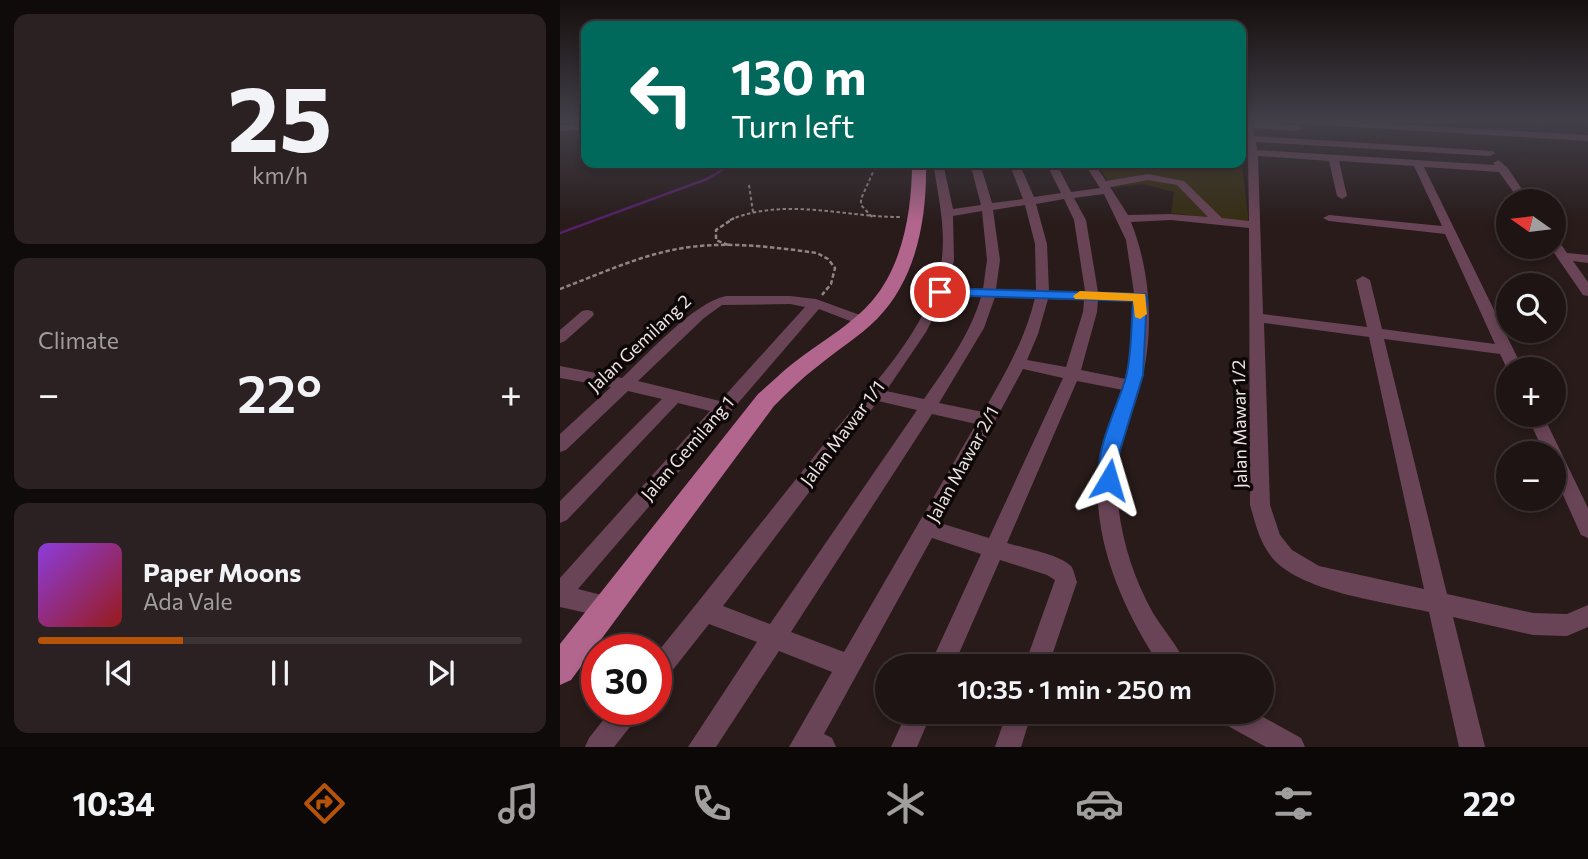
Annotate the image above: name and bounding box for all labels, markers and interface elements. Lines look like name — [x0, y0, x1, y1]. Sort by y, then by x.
text: 130 m — [731, 45, 866, 105]
icon: left — [616, 49, 707, 140]
text: 25 — [228, 59, 332, 171]
text: Turn left — [731, 105, 855, 145]
text: km/h — [252, 161, 308, 189]
north arrow — [1496, 189, 1566, 259]
map controls — [1496, 189, 1566, 511]
pin — [910, 262, 970, 322]
icon: arrive — [921, 273, 959, 311]
button: search — [1496, 273, 1566, 343]
street label: Jalan Gemilang 2 — [583, 290, 695, 396]
text: Climate — [38, 326, 119, 354]
button: + — [1496, 357, 1566, 427]
street label: Jalan Mawar 1/2 — [1227, 359, 1251, 489]
text: 22° — [237, 360, 322, 424]
text: − — [38, 369, 60, 416]
text: + — [500, 369, 522, 416]
street label: Jalan Mawar 1/1 — [795, 376, 889, 490]
street label: Jalan Gemilang 1 — [636, 391, 738, 505]
street label: Jalan Mawar 2/1 — [921, 402, 1003, 526]
button: − — [1496, 441, 1566, 511]
position arrow — [1072, 443, 1146, 517]
text: Paper Moons — [143, 556, 301, 587]
text: Ada Vale — [143, 587, 233, 615]
speed limit sign: 30 — [581, 634, 672, 725]
icon: previous — [100, 654, 138, 692]
icon: pause — [261, 654, 299, 692]
icon: next — [422, 654, 460, 692]
text: 10:35 · 1 min · 250 m — [957, 673, 1192, 704]
icon: directions — [300, 779, 349, 828]
icon: music — [494, 779, 543, 828]
icon: phone — [687, 779, 736, 828]
icon: climate — [881, 779, 930, 828]
icon: car — [1075, 779, 1124, 828]
icon: filters — [1269, 779, 1318, 828]
text: 10:34 — [72, 783, 155, 823]
text: 22° — [1463, 783, 1516, 823]

